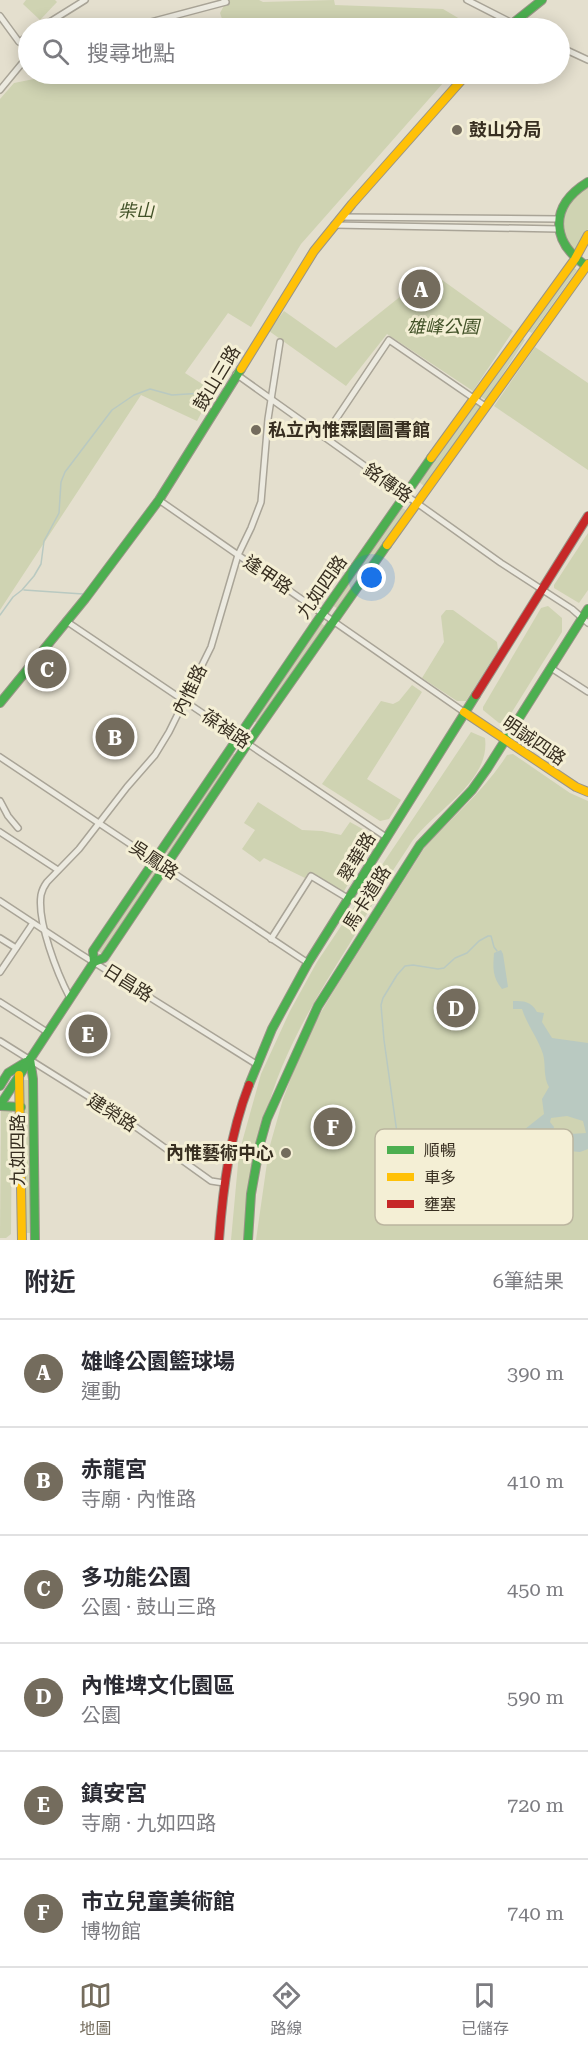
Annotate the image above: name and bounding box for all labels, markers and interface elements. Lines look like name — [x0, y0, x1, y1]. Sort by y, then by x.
search box — [18, 18, 570, 84]
icon: search — [39, 35, 72, 68]
text: 搜尋地點 — [87, 41, 175, 66]
place label: 鼓山分局 — [469, 119, 541, 140]
marker: 鼓山分局 — [450, 123, 464, 137]
park label: 柴山 — [118, 200, 155, 221]
pin: A — [402, 266, 440, 312]
park label: 雄峰公園 — [407, 316, 482, 337]
street label: 鼓山三路 — [189, 341, 244, 414]
place label: 私立內惟霖園圖書館 — [268, 419, 430, 440]
marker: 私立內惟霖園圖書館 — [249, 423, 263, 437]
street label: 銘傳路 — [360, 459, 416, 507]
street label: 逢甲路 — [240, 551, 297, 598]
street label: 九如四路 — [292, 551, 351, 622]
your location — [357, 563, 386, 592]
pin: C — [28, 646, 66, 692]
street label: 內惟路 — [168, 661, 211, 719]
street label: 葆禎路 — [198, 705, 255, 752]
street label: 明誠四路 — [499, 712, 570, 769]
pin: B — [96, 714, 134, 760]
street label: 翠華路 — [334, 828, 379, 885]
street label: 吳鳳路 — [126, 836, 183, 883]
street label: 馬卡道路 — [339, 862, 395, 934]
street label: 日昌路 — [100, 959, 157, 1006]
pin: D — [436, 986, 476, 1030]
pin: E — [68, 1012, 107, 1056]
street label: 建榮路 — [84, 1089, 141, 1136]
pin: F — [314, 1104, 352, 1150]
street label: 九如四路 — [7, 1114, 28, 1186]
legend — [375, 1129, 573, 1225]
text: 順暢 — [424, 1141, 456, 1160]
place label: 內惟藝術中心 — [166, 1142, 274, 1163]
marker: 內惟藝術中心 — [279, 1146, 293, 1160]
text: 車多 — [424, 1168, 456, 1187]
text: 壅塞 — [424, 1195, 456, 1214]
text: 附近 — [24, 1267, 76, 1297]
text: 6筆結果 — [493, 1269, 564, 1293]
text: 雄峰公園籃球場 — [81, 1349, 235, 1374]
text: A — [36, 1361, 51, 1385]
text: 390 m — [507, 1361, 564, 1385]
text: 運動 — [81, 1379, 121, 1403]
text: 赤龍宮 — [81, 1457, 147, 1482]
text: B — [36, 1469, 51, 1493]
text: 410 m — [507, 1469, 564, 1493]
text: 寺廟 · 內惟路 — [81, 1487, 196, 1511]
text: 多功能公園 — [81, 1565, 191, 1590]
text: C — [37, 1577, 51, 1601]
text: 450 m — [507, 1577, 564, 1601]
text: 公園 · 鼓山三路 — [81, 1595, 216, 1619]
text: 內惟埤文化園區 — [81, 1673, 235, 1698]
text: D — [35, 1685, 52, 1709]
text: 590 m — [507, 1685, 564, 1709]
text: 公園 — [81, 1703, 121, 1727]
text: 鎮安宮 — [81, 1781, 147, 1806]
text: E — [37, 1793, 50, 1817]
text: 720 m — [507, 1793, 564, 1817]
text: 寺廟 · 九如四路 — [81, 1811, 216, 1835]
text: 市立兒童美術館 — [81, 1889, 235, 1914]
text: F — [37, 1901, 50, 1925]
text: 740 m — [507, 1901, 564, 1925]
text: 博物館 — [81, 1919, 141, 1943]
tab: 地圖 — [79, 1979, 112, 2039]
tab: 路線 — [270, 1979, 303, 2039]
tab: 已儲存 — [461, 1979, 509, 2039]

